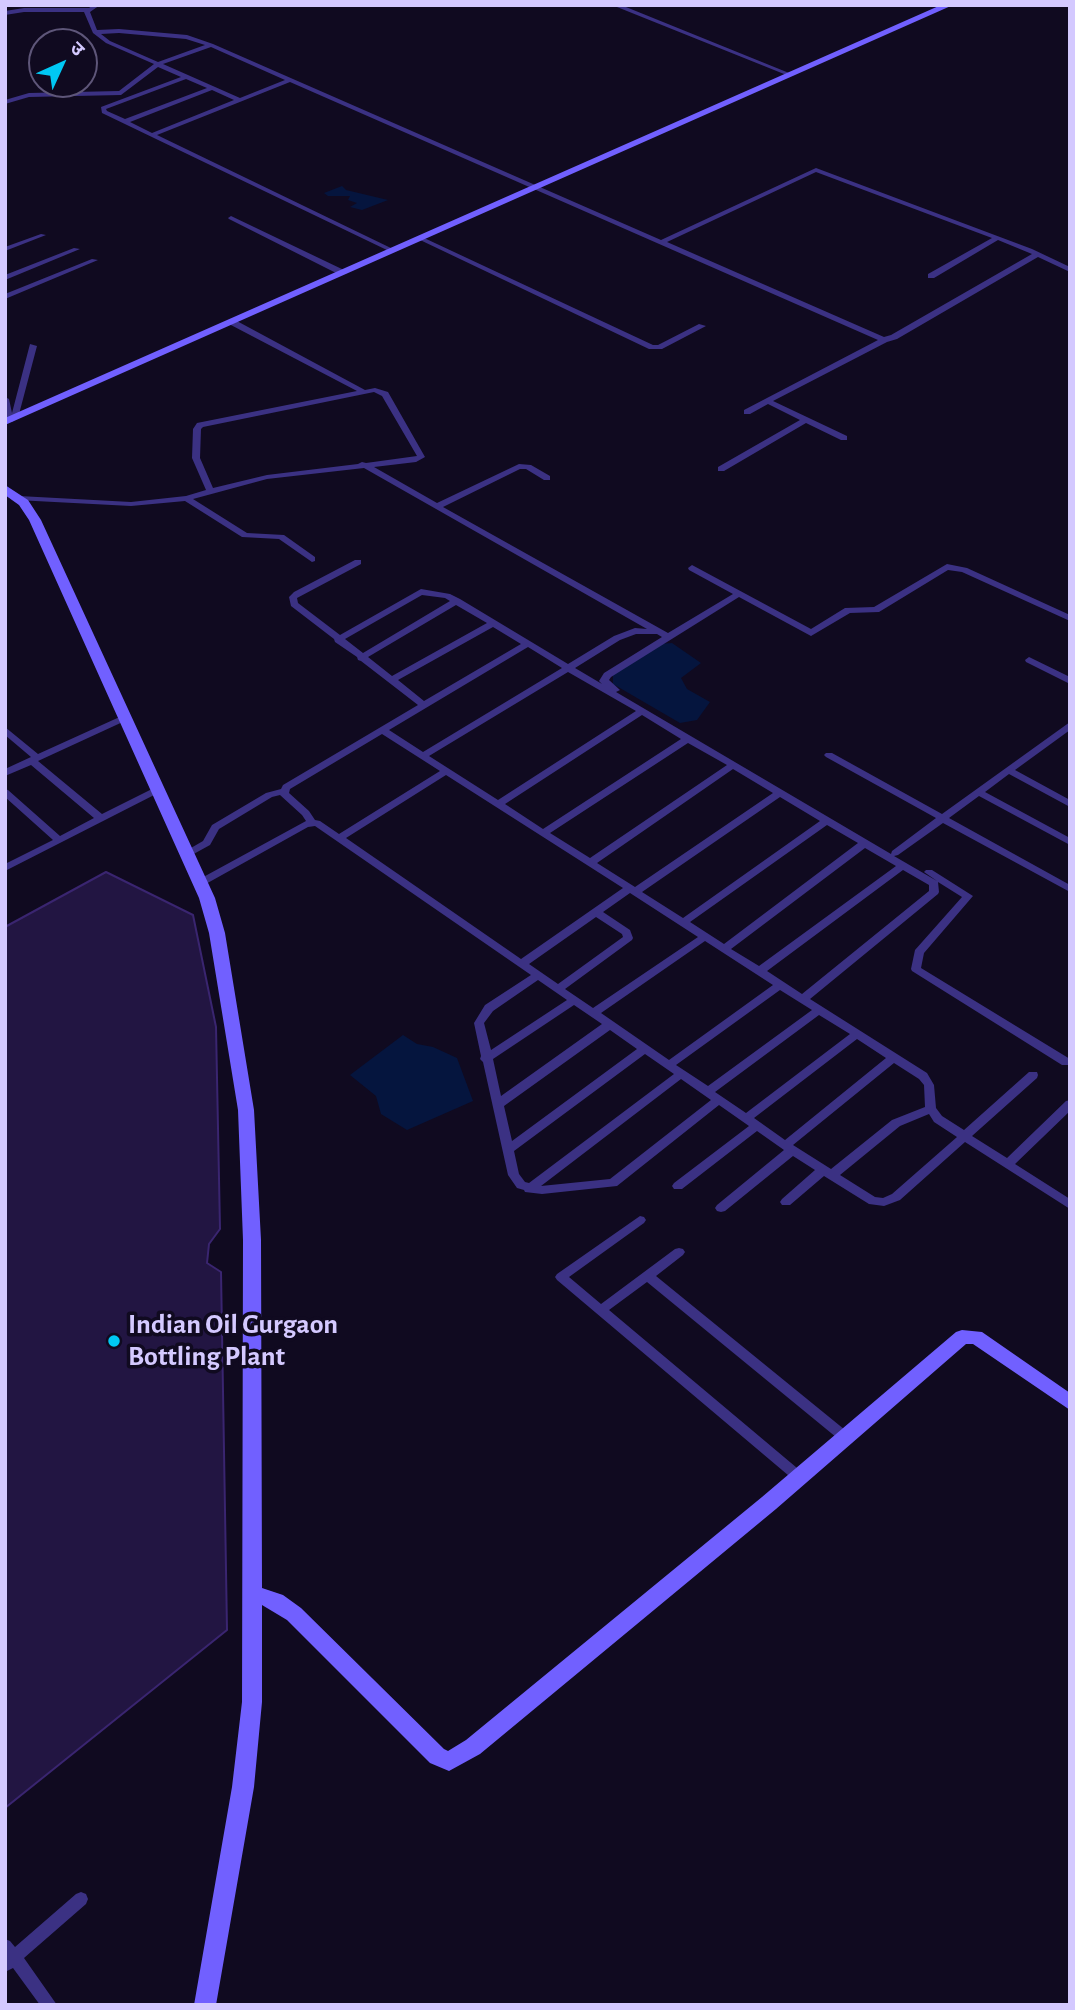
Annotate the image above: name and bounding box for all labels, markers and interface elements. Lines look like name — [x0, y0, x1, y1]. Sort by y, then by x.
north arrow — [28, 28, 98, 98]
text: उ — [66, 39, 87, 60]
place label: Indian Oil Gurgaon Bottling Plant — [128, 1308, 338, 1374]
marker: Indian Oil Gurgaon Bottling Plant — [106, 1333, 122, 1349]

